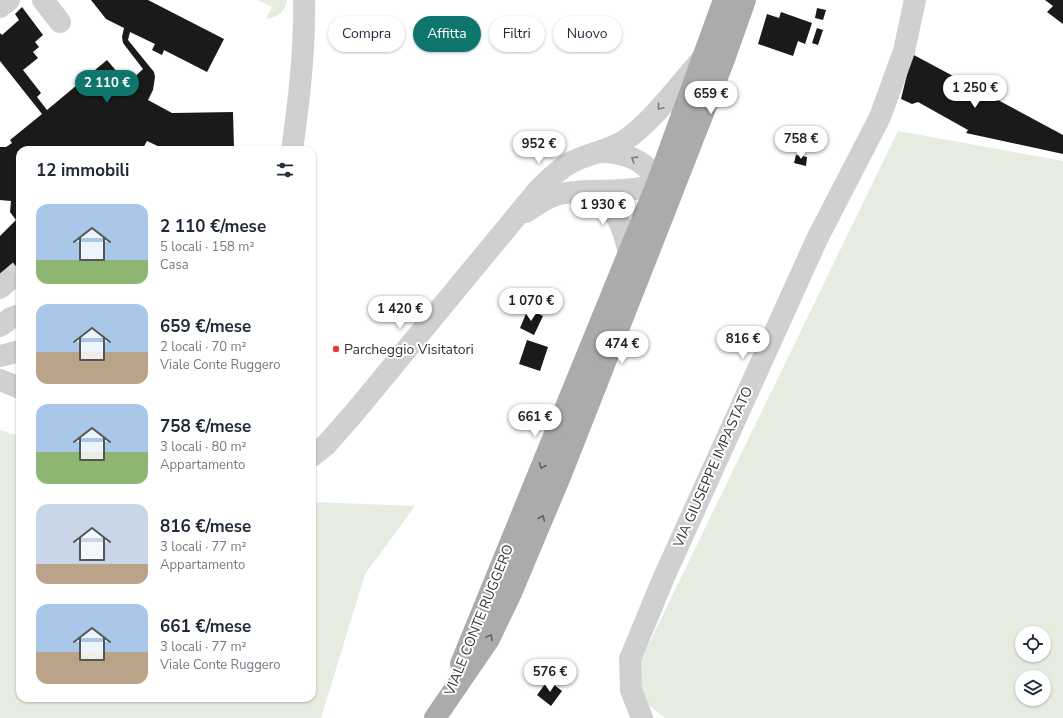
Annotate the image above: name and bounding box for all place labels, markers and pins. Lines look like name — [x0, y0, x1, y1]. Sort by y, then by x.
pin: 2 110 € — [70, 70, 144, 104]
pin: 1 250 € — [938, 75, 1012, 109]
pin: 659 € — [683, 81, 739, 115]
pin: 758 € — [773, 126, 829, 160]
pin: 952 € — [511, 131, 567, 165]
pin: 1 930 € — [566, 192, 640, 226]
pin: 1 070 € — [494, 288, 568, 322]
pin: 1 420 € — [363, 296, 437, 330]
pin: 816 € — [715, 326, 771, 360]
pin: 474 € — [594, 331, 650, 365]
place label: Parcheggio Visitatori — [344, 340, 474, 359]
marker: Parcheggio Visitatori — [331, 344, 341, 354]
pin: 661 € — [507, 404, 563, 438]
pin: 576 € — [522, 659, 578, 693]

